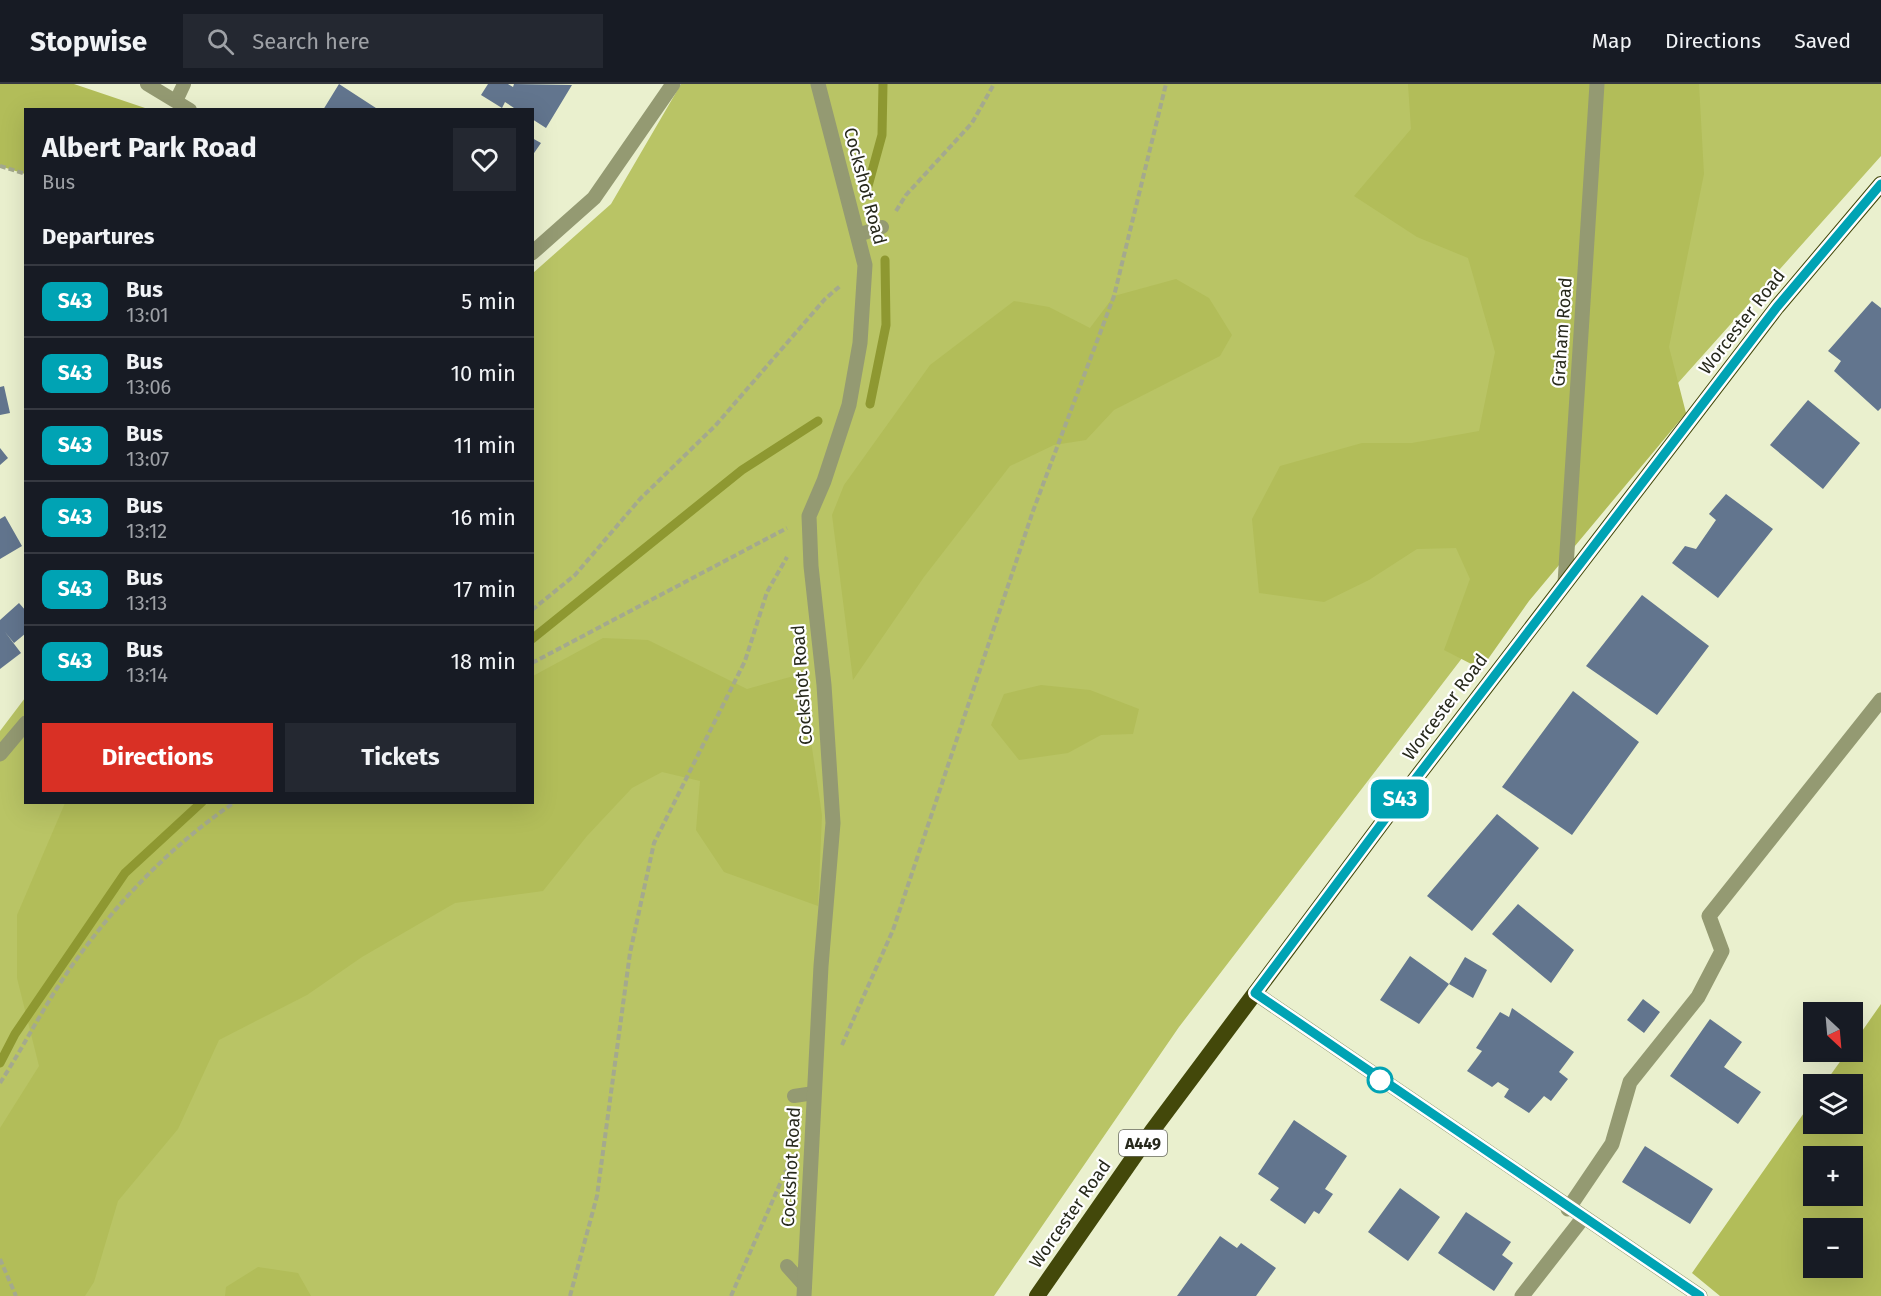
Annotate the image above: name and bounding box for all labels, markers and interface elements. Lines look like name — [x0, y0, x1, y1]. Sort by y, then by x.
search box — [183, 14, 603, 68]
text: Stopwise — [30, 25, 147, 58]
icon: search — [204, 25, 237, 58]
text: Search here — [252, 28, 370, 55]
text: Map — [1592, 28, 1632, 54]
text: Directions — [1665, 28, 1761, 54]
text: Saved — [1794, 28, 1851, 54]
street label: Cockshot Road — [839, 125, 891, 247]
button: heart — [453, 128, 516, 191]
text: Albert Park Road — [42, 131, 257, 164]
text: Bus — [42, 170, 75, 194]
text: Departures — [42, 223, 154, 250]
street label: Worcester Road — [1694, 265, 1790, 379]
text: Bus — [126, 276, 163, 303]
street label: Graham Road — [1547, 277, 1577, 387]
text: S43 — [58, 288, 92, 314]
text: 5 min — [461, 288, 516, 315]
text: 13:01 — [126, 303, 169, 327]
text: Bus — [126, 348, 163, 375]
text: S43 — [58, 360, 92, 386]
text: 10 min — [450, 360, 516, 387]
text: 13:06 — [126, 375, 171, 399]
text: Bus — [126, 420, 163, 447]
text: S43 — [58, 432, 92, 458]
text: 11 min — [453, 432, 516, 459]
text: 13:07 — [126, 447, 169, 471]
text: Bus — [126, 492, 163, 519]
text: S43 — [58, 504, 92, 530]
text: 16 min — [451, 504, 516, 531]
text: 13:12 — [126, 519, 167, 543]
text: Bus — [126, 564, 163, 591]
text: S43 — [58, 576, 92, 602]
text: 17 min — [453, 576, 516, 603]
text: 13:13 — [126, 591, 167, 615]
street label: Cockshot Road — [787, 624, 817, 746]
text: Bus — [126, 636, 163, 663]
text: S43 — [58, 648, 92, 674]
text: 18 min — [451, 648, 516, 675]
street label: Worcester Road — [1398, 650, 1492, 764]
text: 13:14 — [126, 663, 168, 687]
button: Directions — [42, 723, 273, 792]
button: Tickets — [285, 723, 516, 792]
line badge: S43 — [1366, 780, 1434, 818]
text: S43 — [1383, 786, 1417, 812]
north arrow — [1803, 1002, 1863, 1062]
map controls — [1803, 1002, 1863, 1278]
unlabelled marker — [1367, 1067, 1393, 1093]
button: layers — [1803, 1074, 1863, 1134]
street label: Cockshot Road — [777, 1106, 805, 1228]
road number: A449 — [1119, 1130, 1167, 1156]
button: + — [1803, 1146, 1863, 1206]
street label: Worcester Road — [1024, 1156, 1116, 1272]
button: − — [1803, 1218, 1863, 1278]

